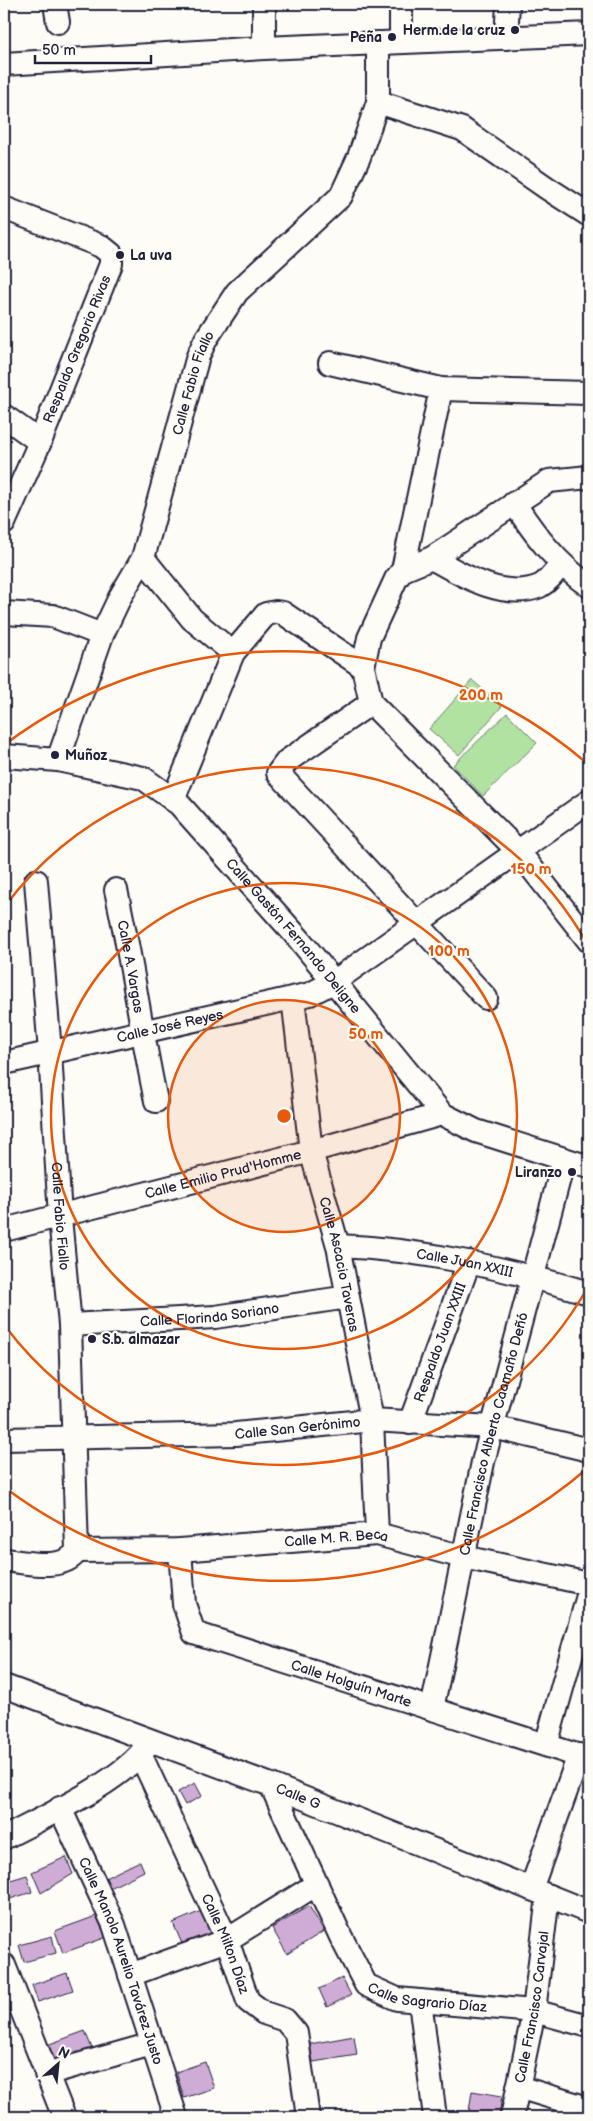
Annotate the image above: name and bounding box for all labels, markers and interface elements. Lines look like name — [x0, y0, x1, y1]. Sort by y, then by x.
place label: Herm.de la cruz — [403, 22, 505, 39]
marker: Herm.de la cruz — [509, 24, 521, 36]
place label: Peña — [350, 29, 382, 46]
marker: Peña — [386, 31, 398, 43]
scale bar — [35, 32, 151, 64]
text: 50 m — [42, 41, 76, 60]
place label: La uva — [130, 247, 172, 264]
marker: La uva — [114, 249, 126, 261]
street label: Respaldo Gregorio Rivas — [40, 273, 114, 425]
street label: Calle Fabio Fiallo — [168, 327, 218, 437]
text: 200 m — [459, 686, 503, 705]
place label: Muñoz — [65, 747, 108, 764]
marker: Muñoz — [49, 749, 61, 761]
street label: Calle Gastón Fernando Deligne — [223, 854, 365, 1017]
text: 150 m — [510, 860, 552, 879]
street label: Calle A. Vargas — [114, 919, 148, 1014]
text: 100 m — [428, 942, 470, 961]
street label: Calle José Reyes — [115, 1005, 225, 1046]
text: 50 m — [349, 1025, 384, 1044]
centre of rings — [275, 1107, 293, 1125]
street label: Calle Emilio Prud'Homme — [143, 1145, 303, 1202]
street label: Calle Fabio Fiallo — [48, 1161, 73, 1271]
place label: Liranzo — [515, 1164, 562, 1181]
marker: Liranzo — [566, 1166, 578, 1178]
street label: Calle Ascacio Taveras — [316, 1195, 363, 1333]
street label: Calle Juan XXIII — [415, 1245, 515, 1281]
street label: Respaldo Juan XXIII — [410, 1280, 469, 1404]
street label: Calle Florinda Soriano — [140, 1299, 280, 1330]
street label: Calle Francisco Alberto Caamaño Deñó — [455, 1310, 531, 1557]
place label: S.b. almazar — [102, 1331, 180, 1348]
marker: S.b. almazar — [86, 1333, 98, 1345]
street label: Calle San Gerónimo — [234, 1413, 361, 1443]
street label: Calle M. R. Beca — [284, 1525, 390, 1550]
street label: Calle Holguín Marte — [289, 1656, 414, 1710]
street label: Calle G — [273, 1779, 323, 1813]
street label: Calle Manolo Aurelio Tavárez Justo — [75, 1854, 167, 2067]
street label: Calle Milton Díaz — [198, 1891, 253, 1996]
street label: Calle Francisco Carvajal — [511, 1930, 552, 2084]
street label: Calle Sagrario Díaz — [365, 1978, 488, 2015]
north arrow — [32, 2038, 82, 2088]
text: N — [55, 2043, 72, 2063]

